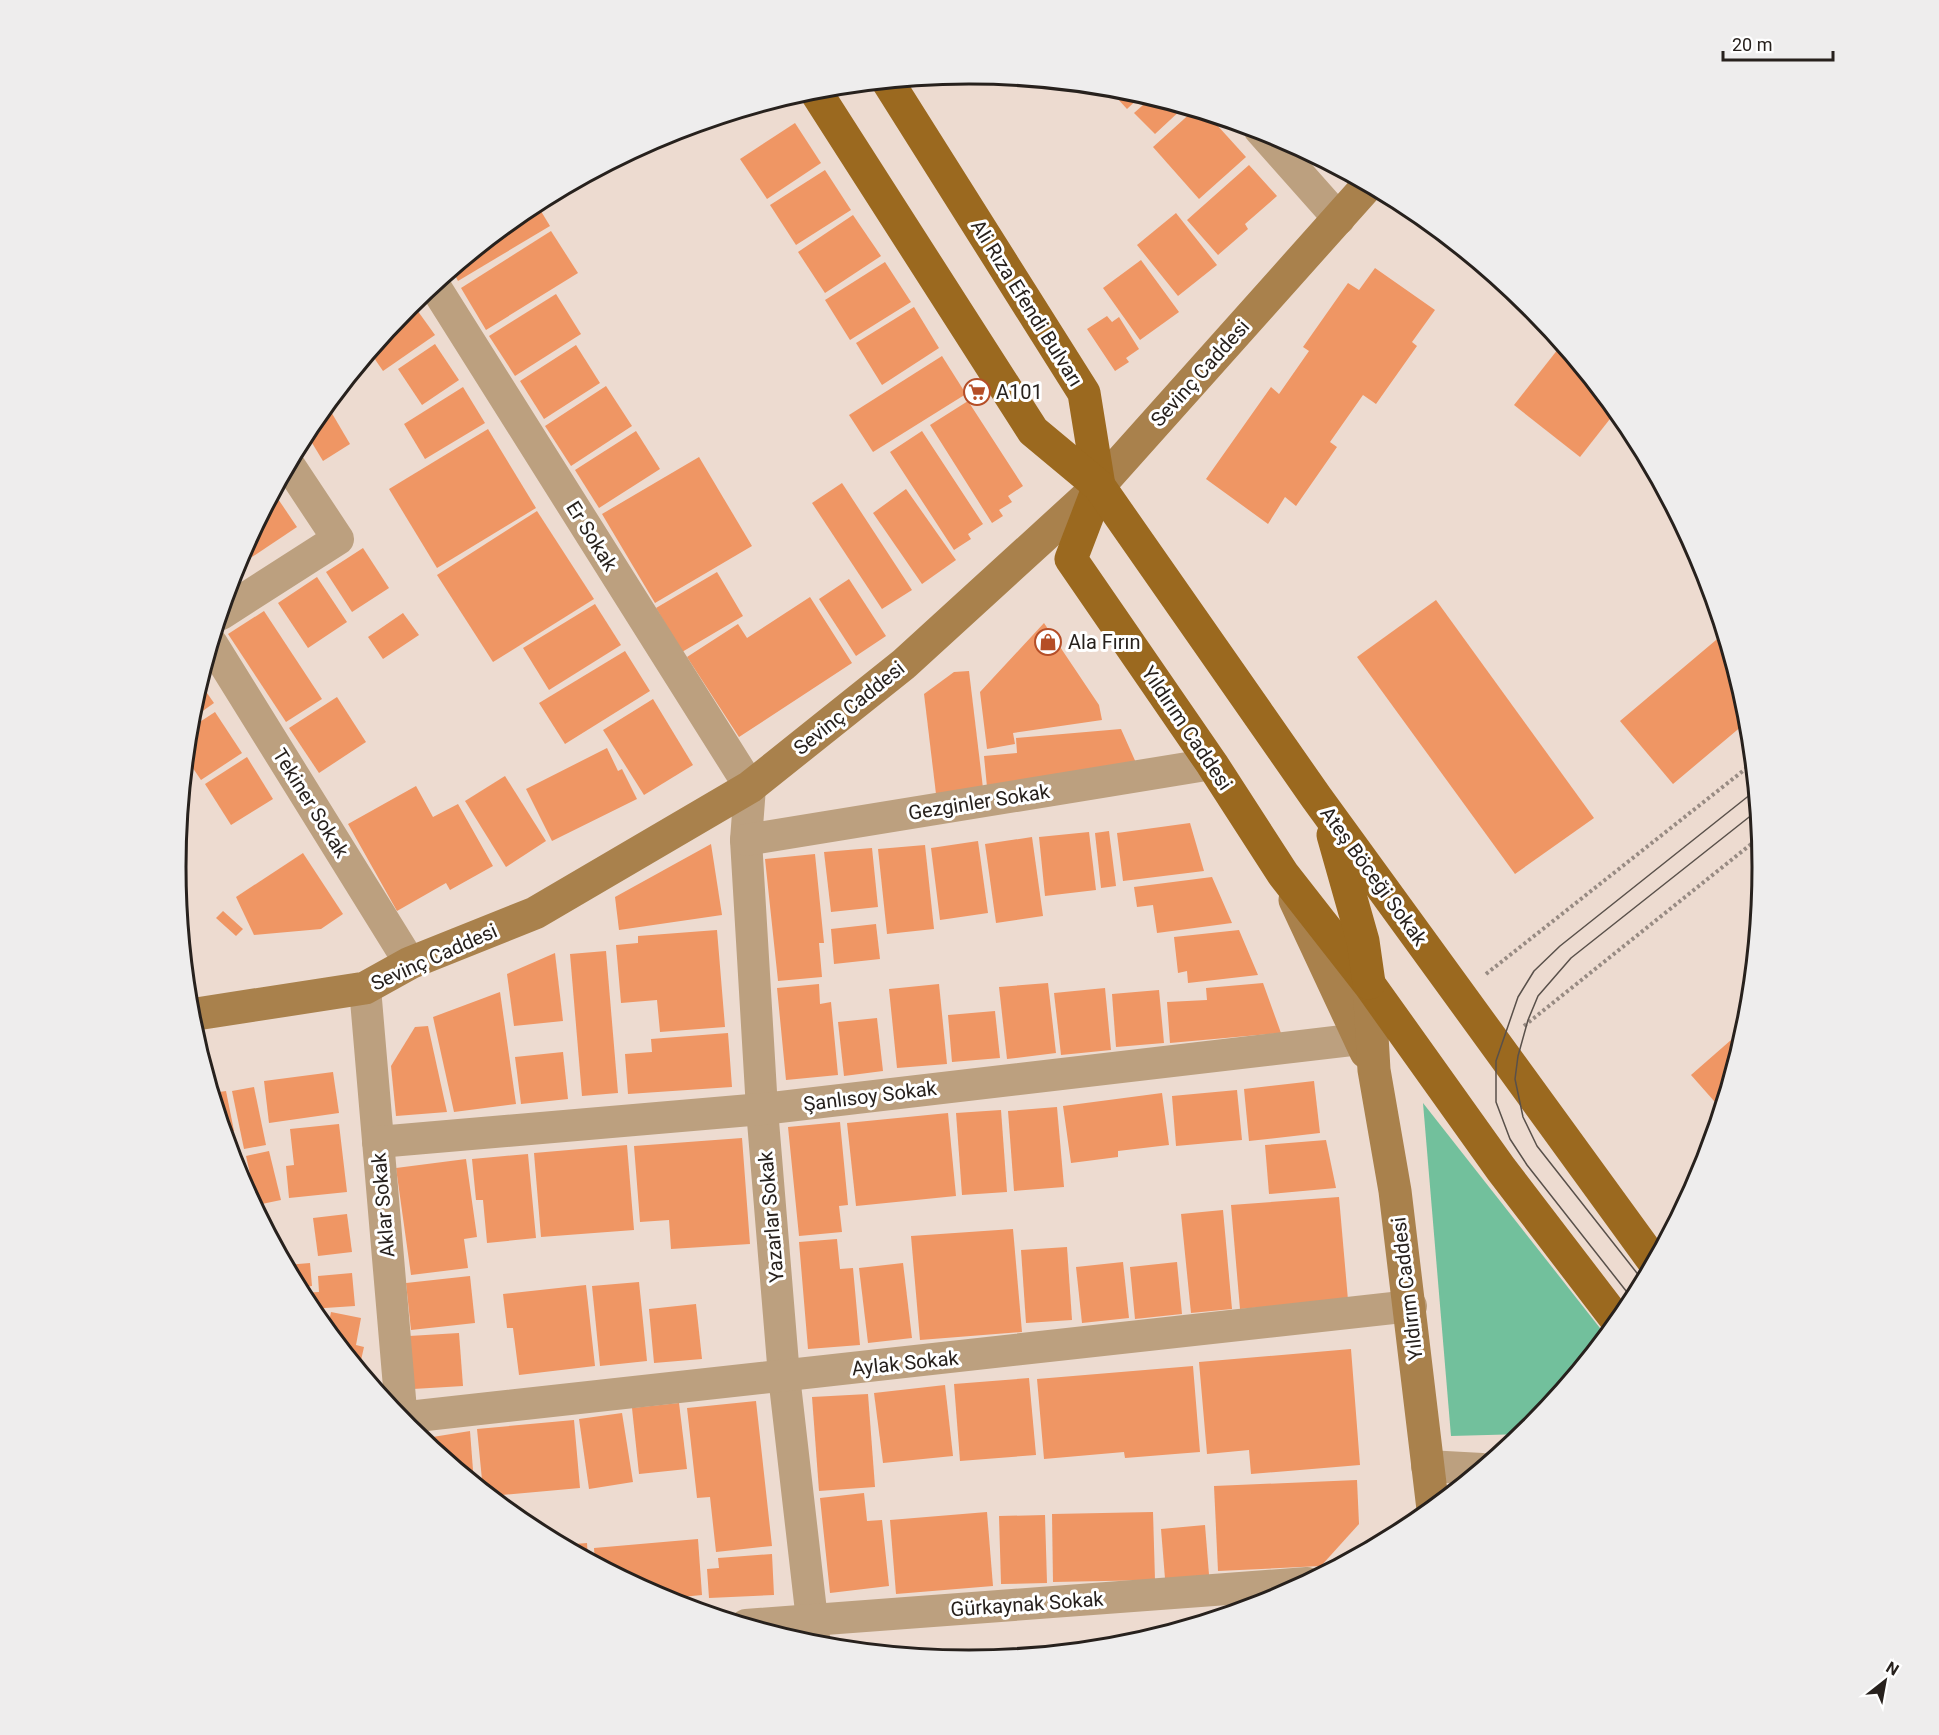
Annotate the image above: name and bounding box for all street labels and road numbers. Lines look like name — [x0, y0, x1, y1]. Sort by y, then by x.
street label: Ali Rıza Efendi Bulvarı — [966, 215, 1088, 391]
street label: Sevinç Caddesi — [1146, 315, 1254, 431]
street label: Er Sokak — [561, 497, 623, 576]
street label: Sevinç Caddesi — [789, 656, 909, 760]
street label: Yıldırım Caddesi — [1137, 661, 1237, 795]
street label: Tekiner Sokak — [268, 744, 355, 863]
street label: Gezginler Sokak — [907, 779, 1052, 825]
street label: Ateş Böceği Sokak — [1316, 802, 1433, 951]
street label: Sevinç Caddesi — [367, 918, 501, 996]
street label: Şanlısoy Sokak — [802, 1076, 939, 1116]
street label: Yazarlar Sokak — [753, 1150, 789, 1284]
street label: Aklar Sokak — [366, 1151, 400, 1258]
street label: Yıldırım Caddesi — [1386, 1216, 1428, 1362]
street label: Aylak Sokak — [850, 1345, 960, 1381]
street label: Gürkaynak Sokak — [950, 1587, 1105, 1621]

